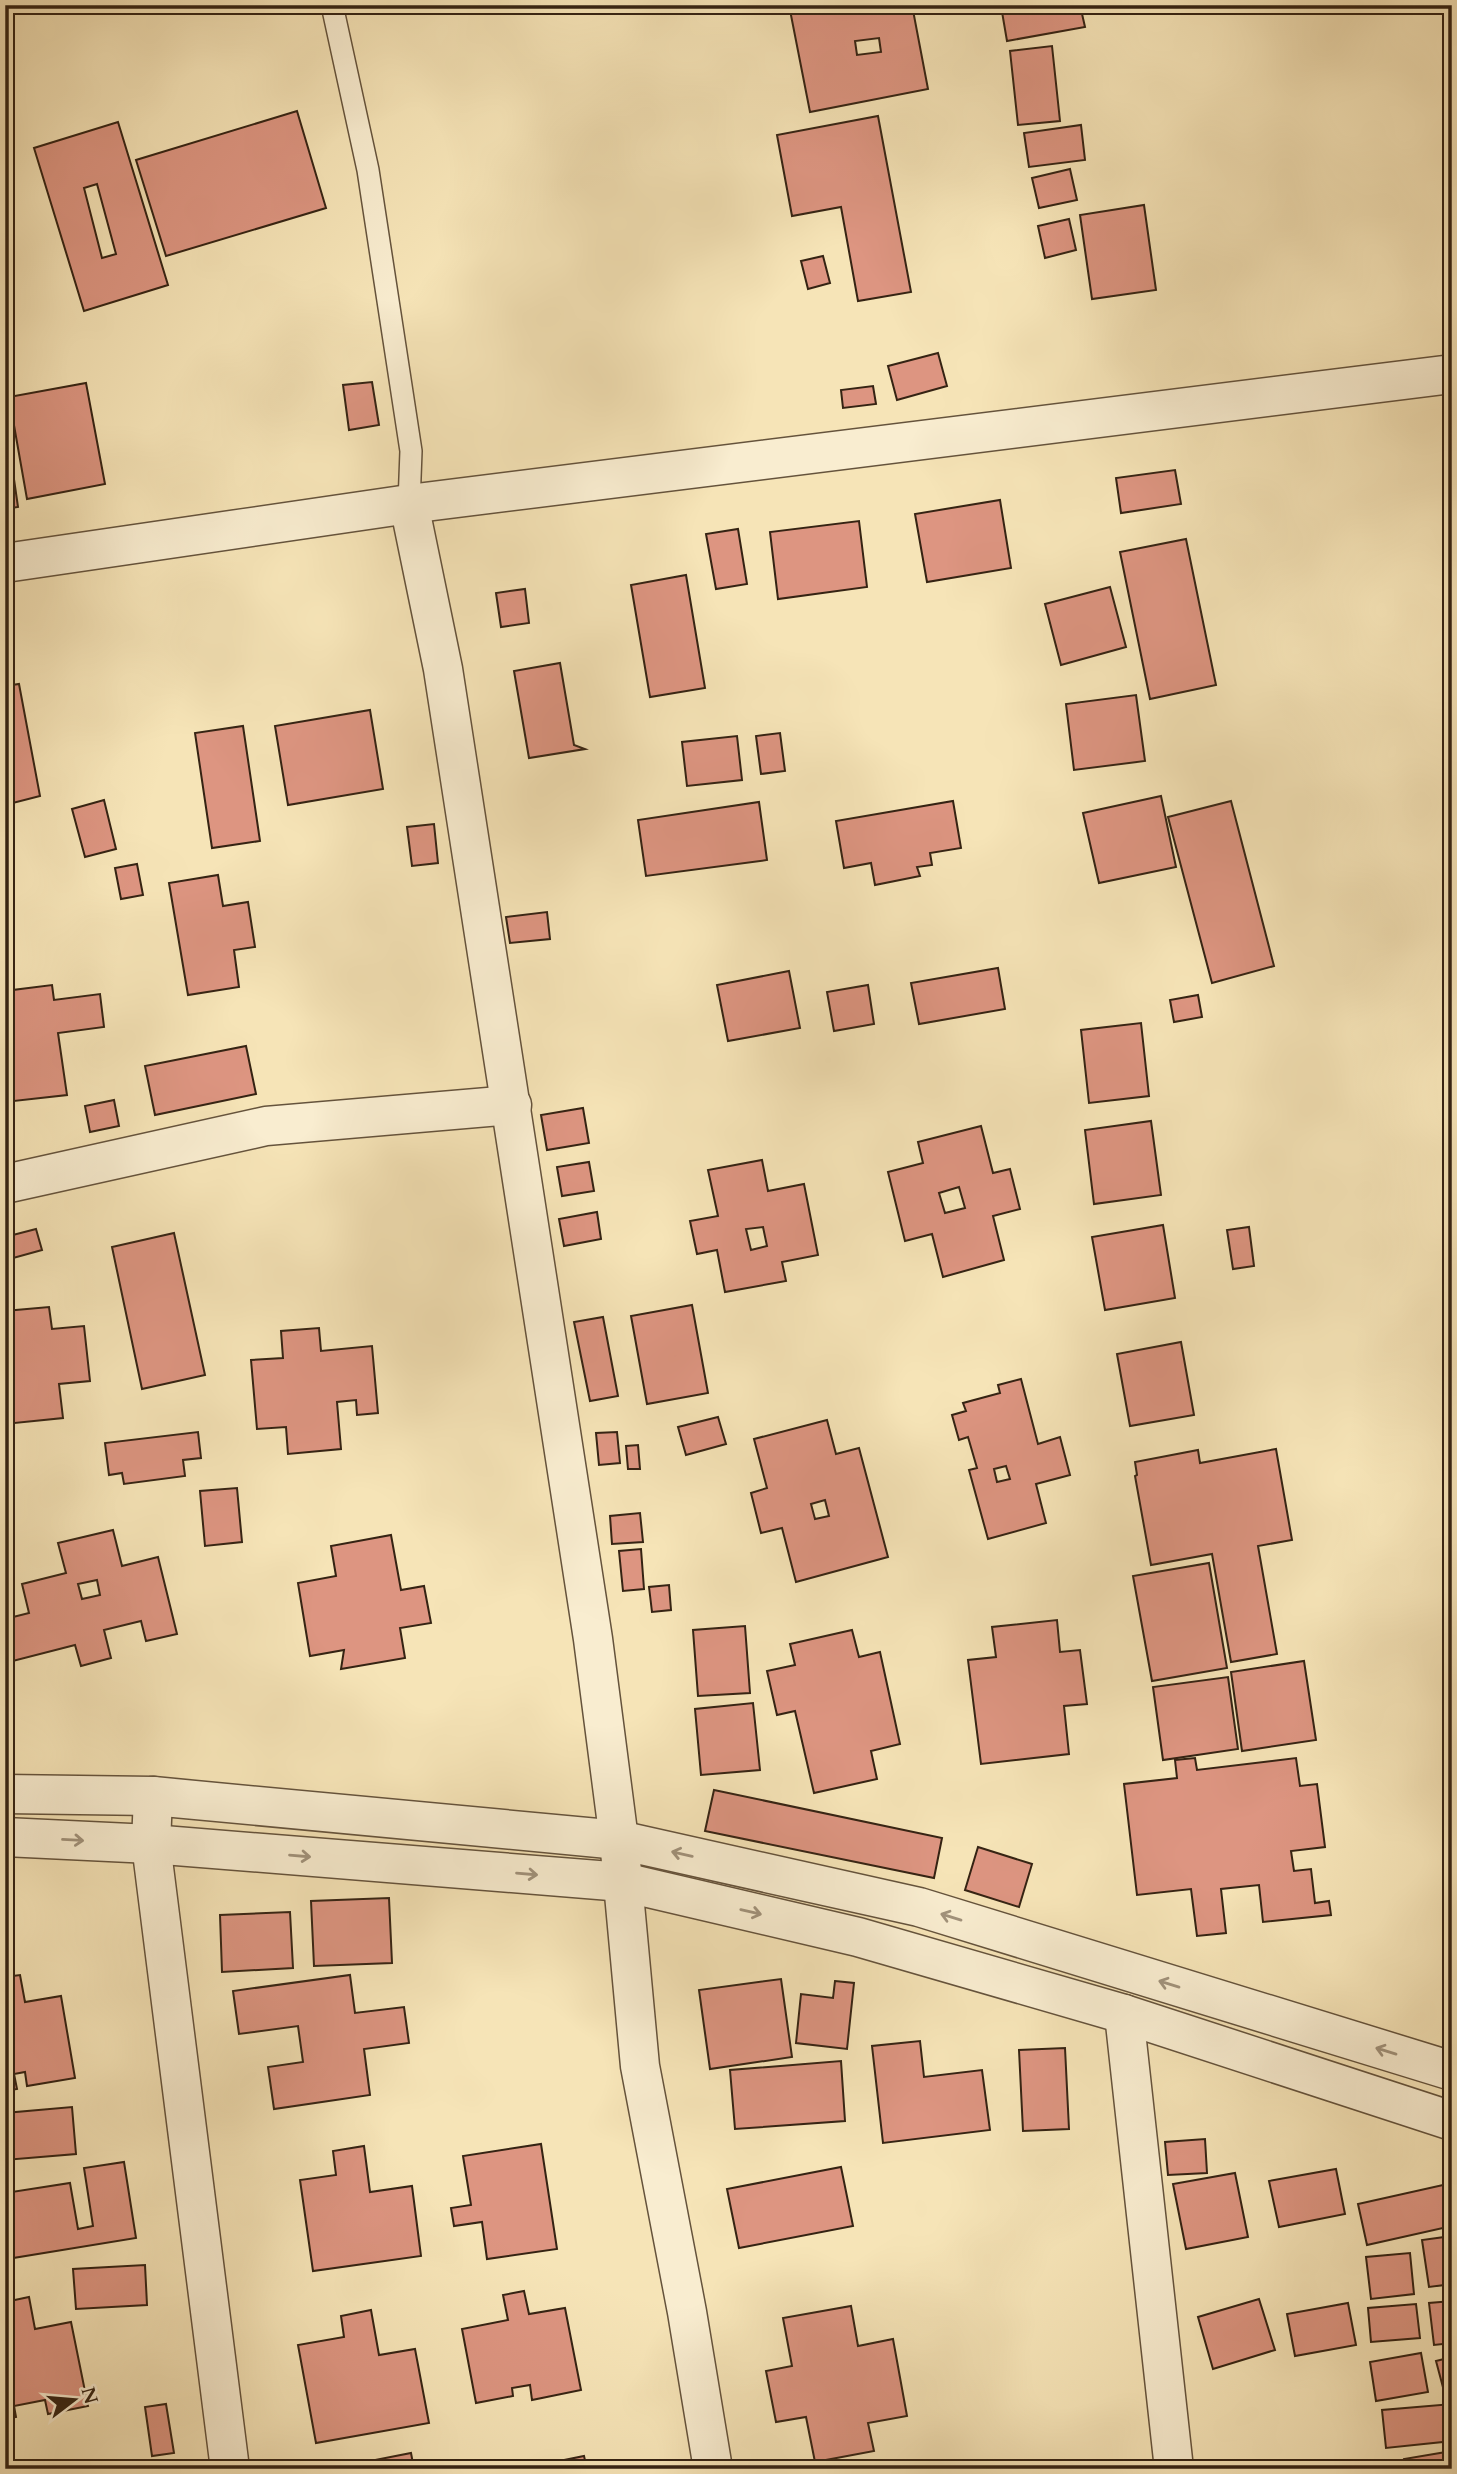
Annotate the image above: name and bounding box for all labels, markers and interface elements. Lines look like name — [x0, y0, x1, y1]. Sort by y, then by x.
one-way arrow — [62, 1834, 85, 1847]
one-way arrow — [671, 1847, 694, 1860]
one-way arrow — [289, 1850, 311, 1863]
one-way arrow — [515, 1868, 538, 1881]
one-way arrow — [739, 1905, 762, 1919]
one-way arrow — [941, 1910, 963, 1923]
one-way arrow — [1158, 1977, 1180, 1990]
one-way arrow — [1376, 2043, 1398, 2056]
north arrow — [38, 2366, 108, 2436]
text: N — [75, 2384, 104, 2408]

